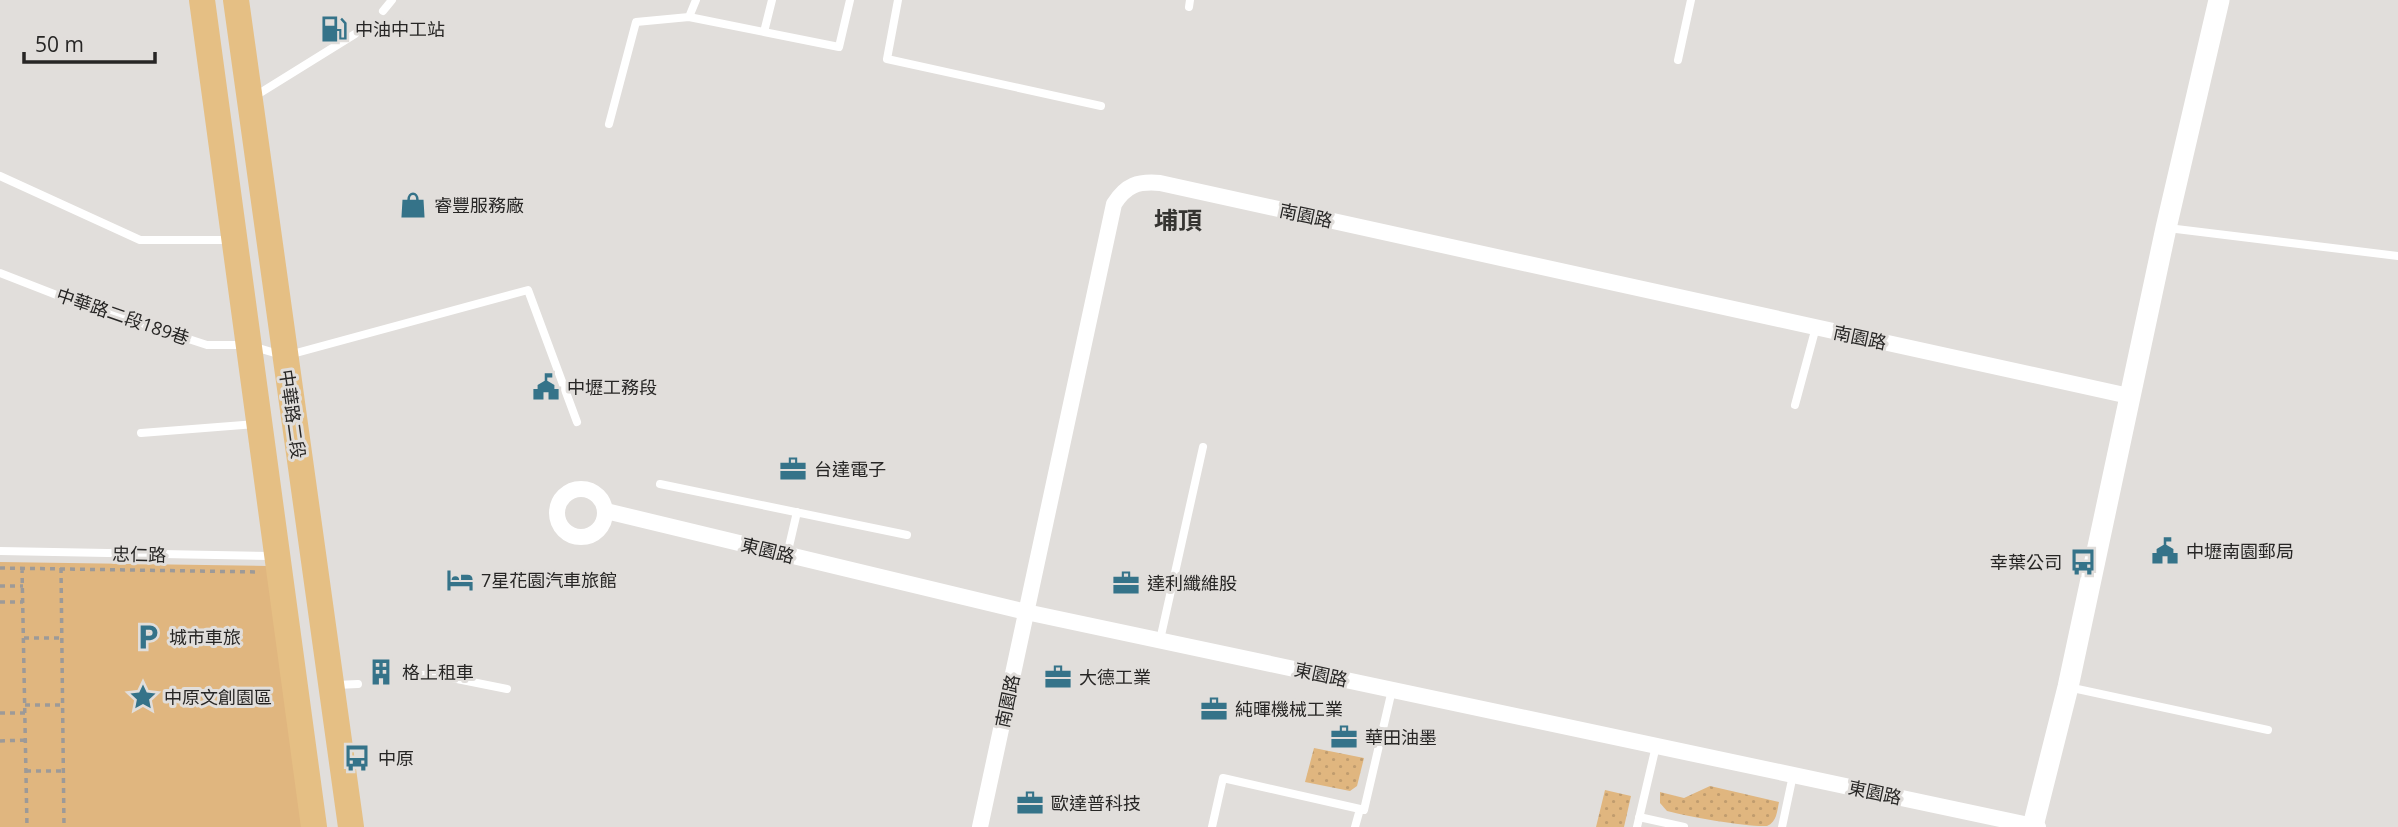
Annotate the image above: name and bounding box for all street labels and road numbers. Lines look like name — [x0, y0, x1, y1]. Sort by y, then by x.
street label: 南園路 — [1277, 198, 1335, 232]
street label: 中華路二段189巷 — [53, 282, 193, 350]
street label: 南園路 — [1831, 320, 1889, 354]
street label: 中華路二段 — [275, 368, 311, 460]
street label: 東園路 — [739, 532, 797, 568]
street label: 忠仁路 — [112, 542, 166, 566]
street label: 東園路 — [1292, 657, 1350, 691]
street label: 南園路 — [990, 672, 1024, 730]
street label: 東園路 — [1846, 775, 1904, 809]

